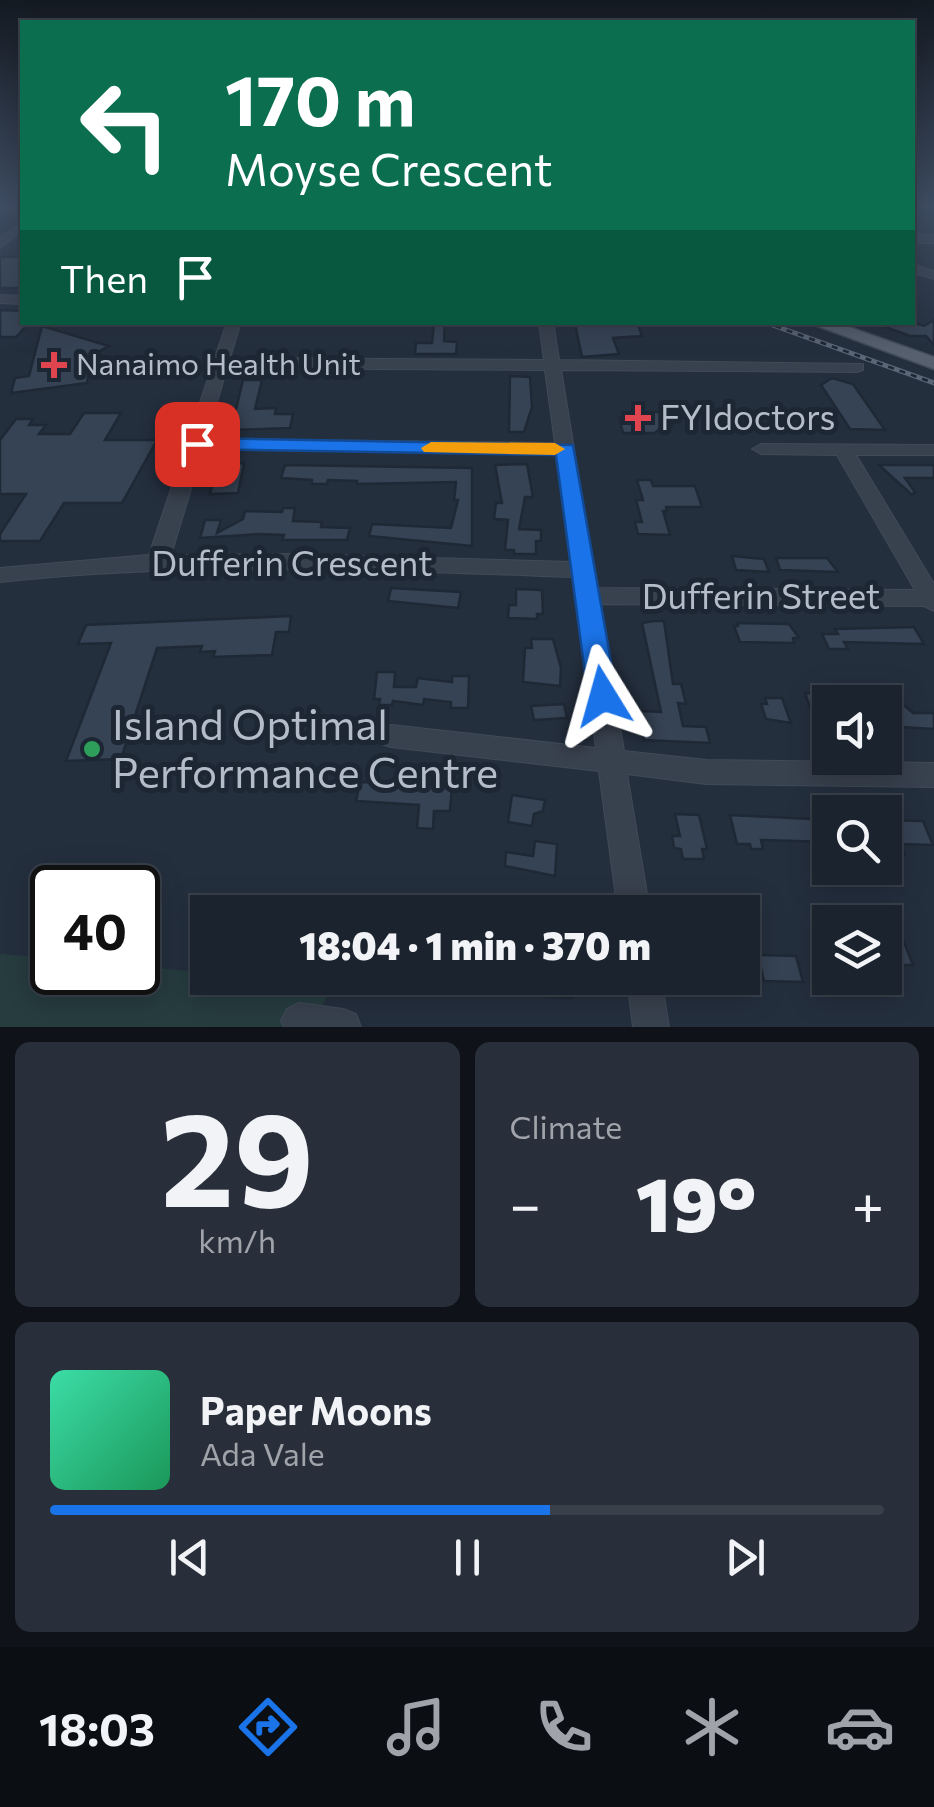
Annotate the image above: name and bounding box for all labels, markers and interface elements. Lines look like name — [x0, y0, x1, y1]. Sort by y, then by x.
text: 170 m — [225, 55, 416, 140]
icon: left — [60, 60, 190, 190]
text: Moyse Crescent — [225, 140, 552, 195]
icon: arrive — [168, 250, 223, 305]
text: Then — [60, 254, 148, 301]
place label: Nanaimo Health Unit — [76, 344, 361, 381]
marker: Nanaimo Health Unit — [41, 352, 67, 378]
place label: FYIdoctors — [660, 394, 835, 437]
pin — [155, 402, 240, 487]
marker: FYIdoctors — [625, 405, 651, 431]
icon: arrive — [170, 417, 225, 472]
street label: Dufferin Crescent — [151, 540, 433, 583]
street label: Dufferin Street — [642, 573, 880, 616]
position arrow — [551, 644, 655, 748]
map controls — [812, 685, 902, 995]
button: sound — [812, 685, 902, 775]
place label: Island Optimal Performance Centre — [112, 697, 498, 797]
marker: Island Optimal Performance Centre — [81, 738, 103, 760]
button: search — [812, 795, 902, 885]
speed limit sign: 40 — [30, 865, 160, 995]
button: layers — [812, 905, 902, 995]
text: 18:04 · 1 min · 370 m — [299, 921, 651, 968]
text: 29 — [161, 1075, 314, 1234]
text: Climate — [510, 1106, 622, 1146]
text: 19° — [636, 1156, 756, 1247]
text: − — [510, 1169, 541, 1236]
text: + — [852, 1169, 884, 1236]
text: km/h — [198, 1220, 276, 1260]
text: Paper Moons — [200, 1386, 432, 1433]
text: Ada Vale — [200, 1433, 325, 1473]
icon: previous — [162, 1530, 217, 1585]
icon: pause — [440, 1530, 495, 1585]
icon: next — [718, 1530, 773, 1585]
icon: directions — [233, 1692, 303, 1762]
icon: music — [381, 1692, 451, 1762]
icon: phone — [529, 1692, 599, 1762]
icon: climate — [677, 1692, 747, 1762]
icon: car — [825, 1692, 895, 1762]
text: 18:03 — [39, 1700, 155, 1755]

